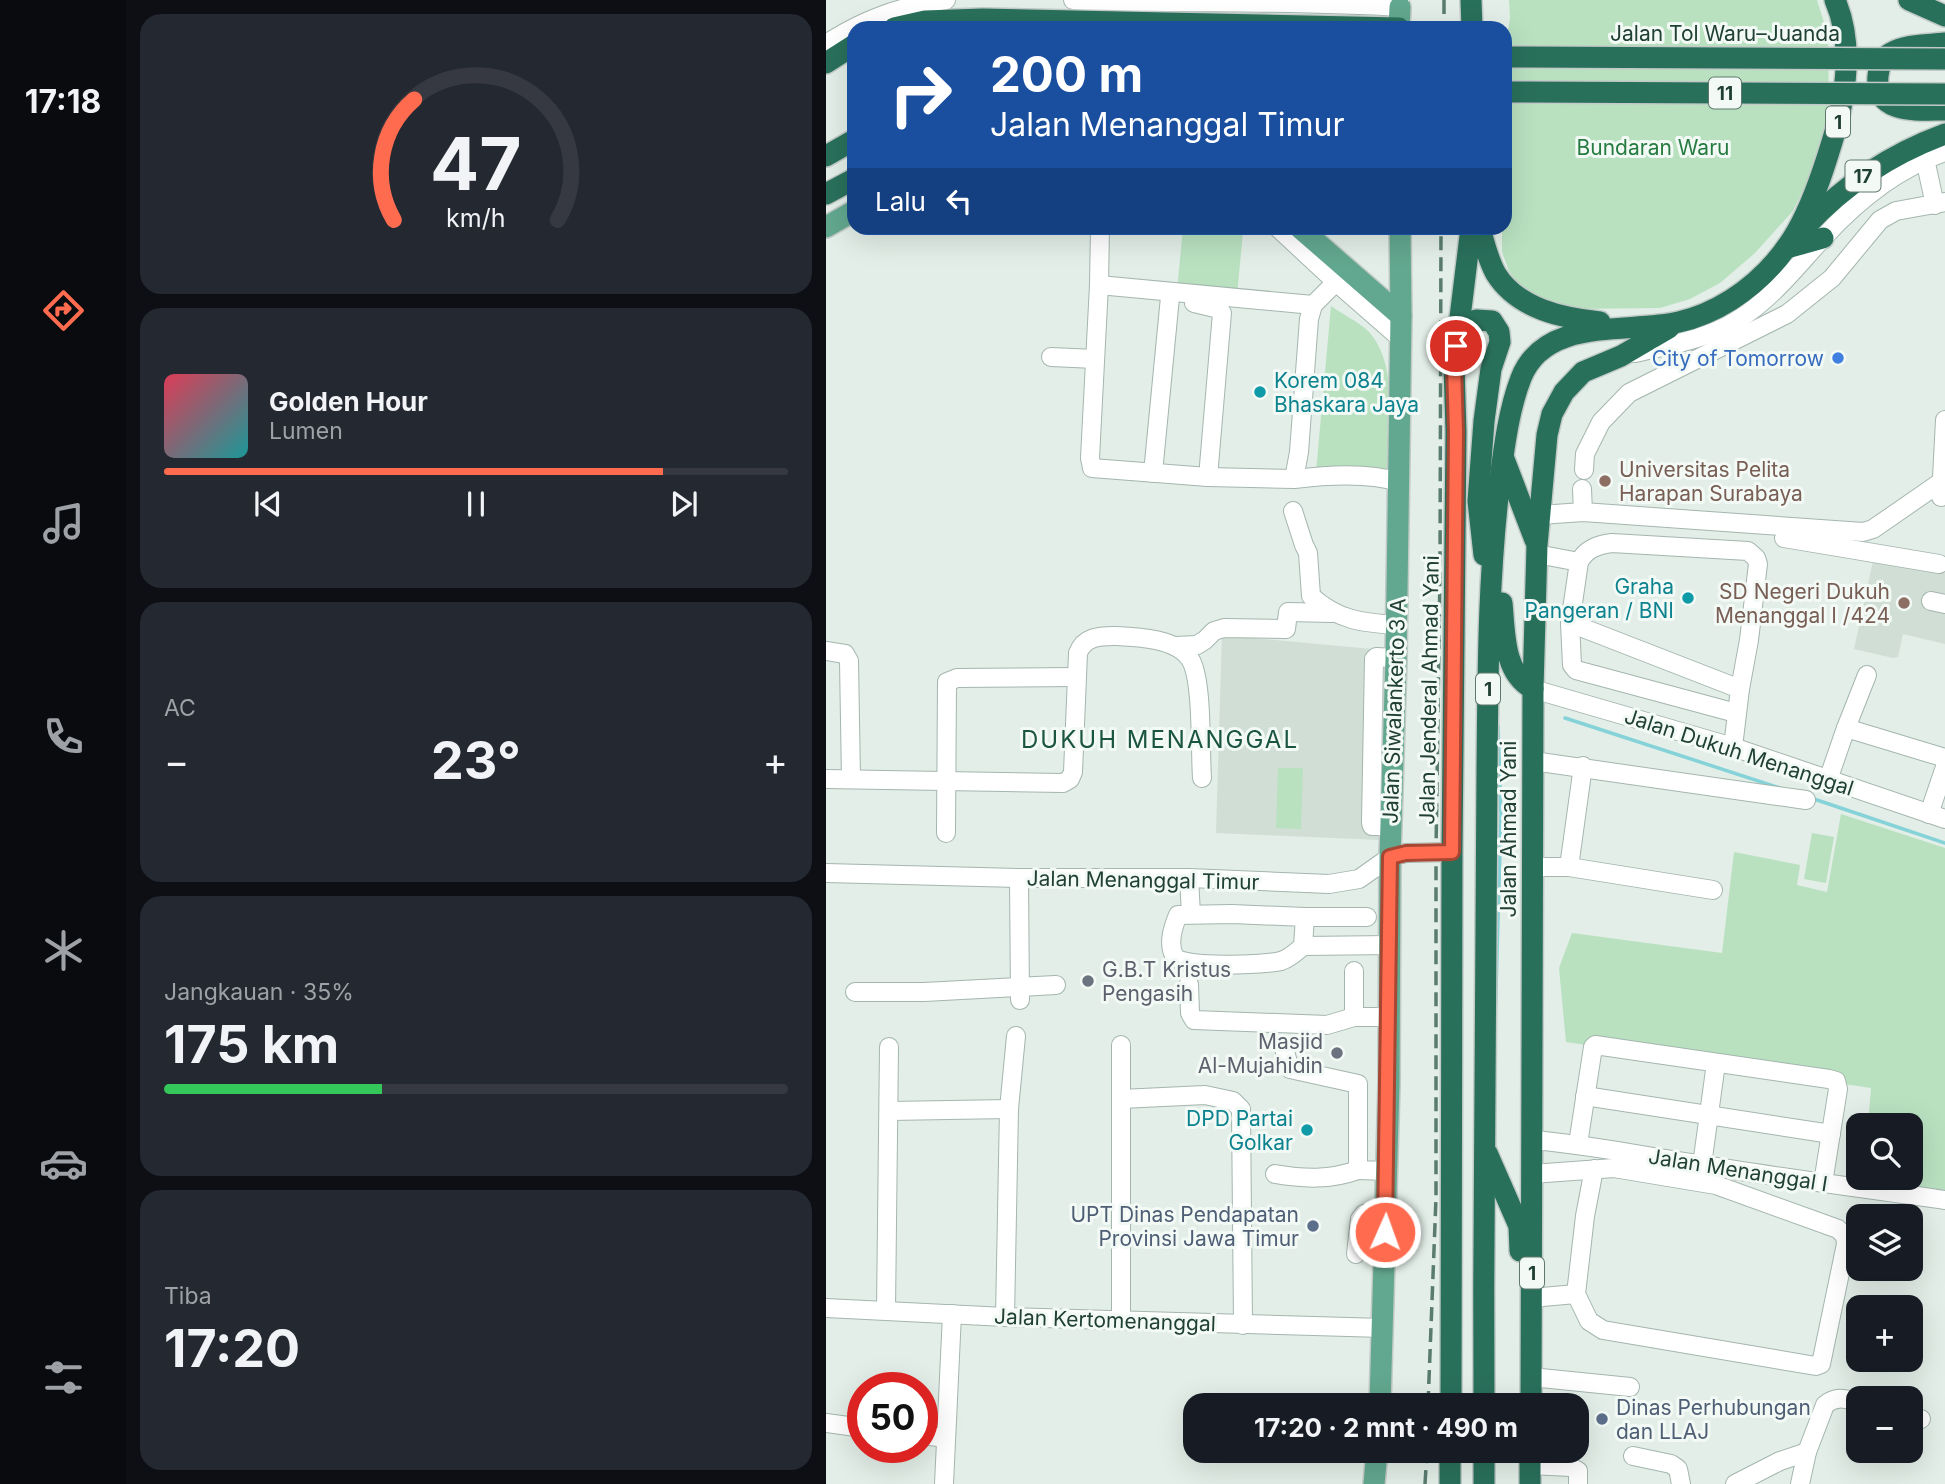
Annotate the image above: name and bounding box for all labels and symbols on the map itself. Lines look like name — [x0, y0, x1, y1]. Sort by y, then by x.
street label: Jalan Tol Waru–Juanda — [1610, 21, 1840, 46]
road number: 11 — [1709, 78, 1741, 108]
road number: 1 — [1826, 106, 1850, 138]
park label: Bundaran Waru — [1577, 135, 1729, 160]
road number: 17 — [1846, 160, 1880, 192]
pin — [1426, 316, 1486, 376]
place label: City of Tomorrow — [1652, 346, 1824, 371]
marker: City of Tomorrow — [1830, 350, 1846, 366]
place label: Korem 084 Bhaskara Jaya — [1274, 368, 1419, 417]
marker: Korem 084 Bhaskara Jaya — [1252, 384, 1268, 400]
place label: Universitas Pelita Harapan Surabaya — [1619, 457, 1803, 506]
marker: Universitas Pelita Harapan Surabaya — [1597, 473, 1613, 489]
street label: Jalan Jenderal Ahmad Yani — [1414, 555, 1444, 825]
place label: Graha Pangeran / BNI — [1525, 574, 1674, 623]
place label: SD Negeri Dukuh Menanggal I /424 — [1715, 579, 1890, 628]
marker: Graha Pangeran / BNI — [1680, 590, 1696, 606]
marker: SD Negeri Dukuh Menanggal I /424 — [1896, 595, 1912, 611]
street label: Jalan Siwalankerto 3 A — [1378, 598, 1410, 824]
road number: 1 — [1476, 674, 1500, 704]
street label: Jalan Dukuh Menanggal — [1621, 703, 1857, 801]
district label: DUKUH MENANGGAL — [1021, 725, 1299, 754]
street label: Jalan Ahmad Yani — [1496, 741, 1521, 917]
street label: Jalan Menanggal Timur — [1026, 865, 1260, 895]
place label: G.B.T Kristus Pengasih — [1102, 957, 1231, 1006]
marker: G.B.T Kristus Pengasih — [1080, 973, 1096, 989]
place label: Masjid Al-Mujahidin — [1198, 1029, 1323, 1078]
marker: Masjid Al-Mujahidin — [1329, 1045, 1345, 1061]
place label: DPD Partai Golkar — [1186, 1106, 1293, 1155]
marker: DPD Partai Golkar — [1299, 1122, 1315, 1138]
street label: Jalan Menanggal I — [1647, 1143, 1829, 1197]
position arrow — [1348, 1195, 1422, 1269]
place label: UPT Dinas Pendapatan Provinsi Jawa Timur — [1070, 1202, 1299, 1251]
marker: UPT Dinas Pendapatan Provinsi Jawa Timur — [1305, 1218, 1321, 1234]
road number: 1 — [1520, 1258, 1544, 1288]
street label: Jalan Kertomenanggal — [994, 1304, 1216, 1336]
speed limit sign: 50 — [847, 1372, 938, 1463]
place label: Dinas Perhubungan dan LLAJ — [1616, 1395, 1811, 1444]
marker: Dinas Perhubungan dan LLAJ — [1594, 1411, 1610, 1427]

